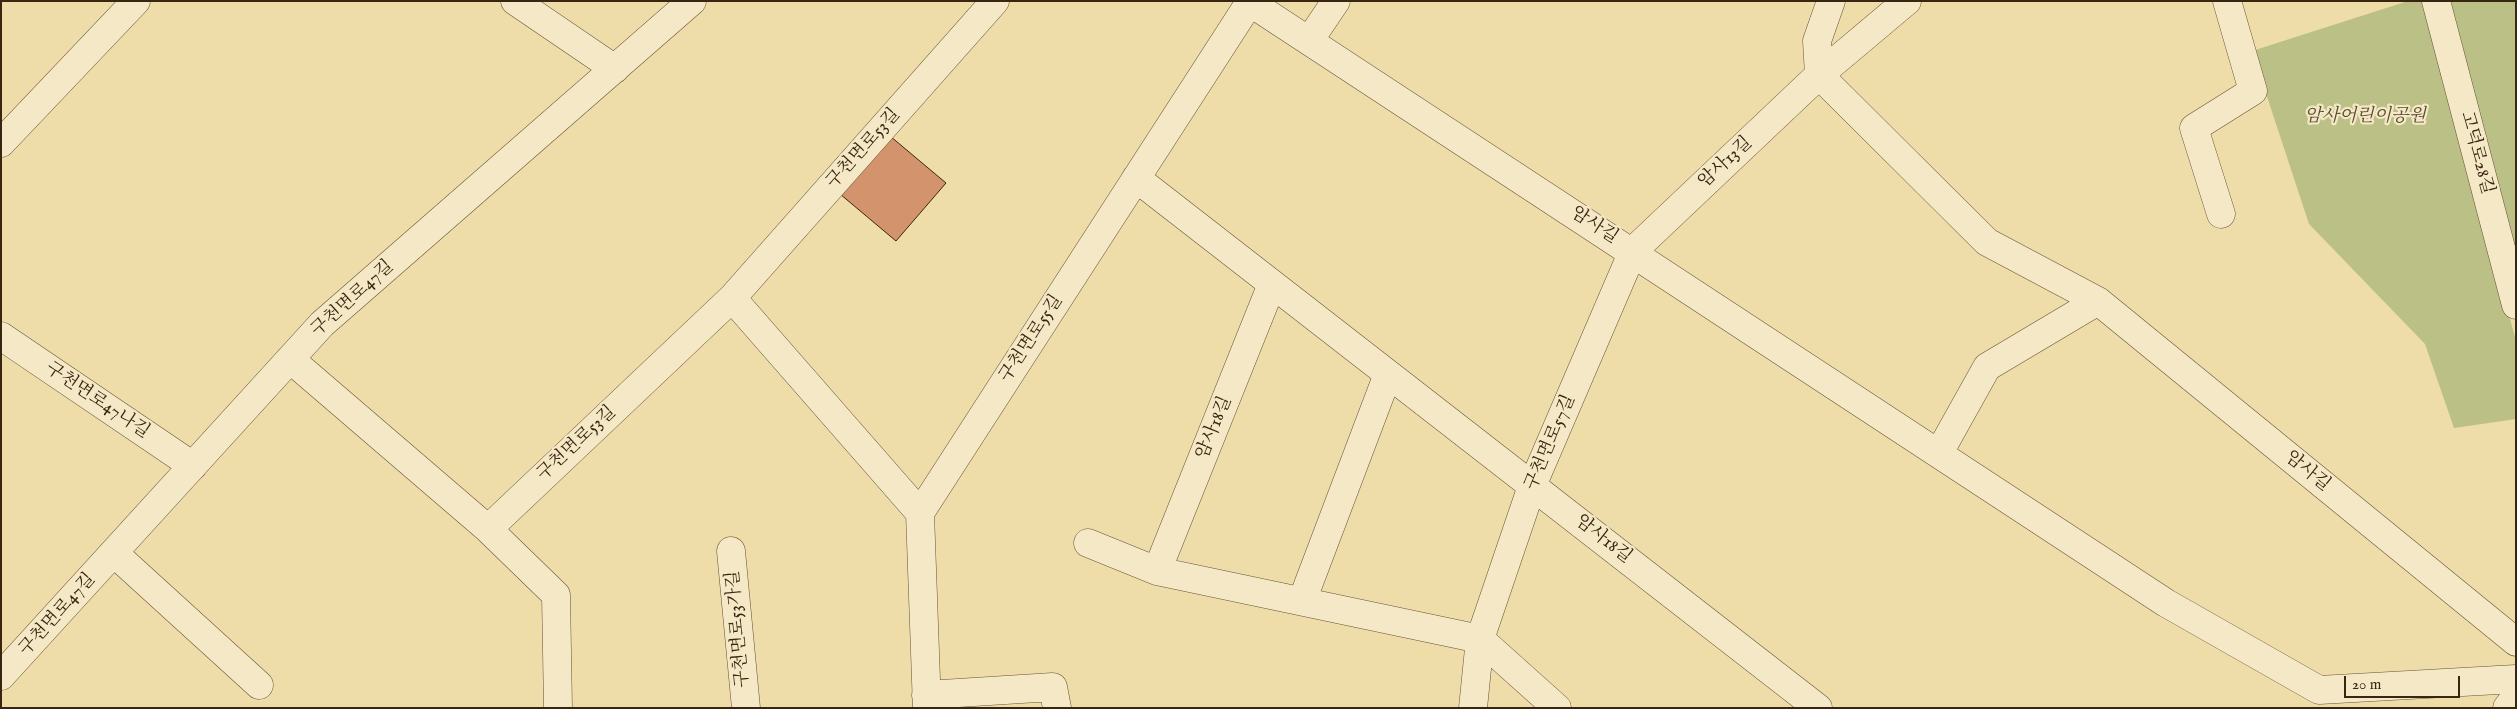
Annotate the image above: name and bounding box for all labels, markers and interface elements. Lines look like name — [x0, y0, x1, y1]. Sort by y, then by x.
street label: 구천면로53길 — [822, 105, 906, 193]
park label: 암사어린이공원 — [2304, 106, 2426, 128]
street label: 고덕로28길 — [2455, 109, 2497, 197]
street label: 암사13길 — [1695, 133, 1757, 193]
street label: 암사길 — [1566, 203, 1622, 249]
street label: 구천면로47길 — [307, 256, 399, 342]
street label: 구천면로55길 — [996, 291, 1068, 387]
street label: 구천면로47나길 — [41, 358, 153, 444]
street label: 구천면로57길 — [1521, 392, 1581, 494]
street label: 암사18길 — [1193, 393, 1237, 463]
street label: 구천면로53길 — [533, 402, 621, 486]
street label: 암사길 — [2280, 447, 2334, 497]
street label: 암사18길 — [1570, 511, 1636, 569]
street label: 구천면로47길 — [15, 569, 101, 661]
street label: 구천면로53가길 — [723, 569, 755, 689]
scale bar — [2347, 666, 2463, 698]
text: 20 m — [2352, 675, 2381, 694]

